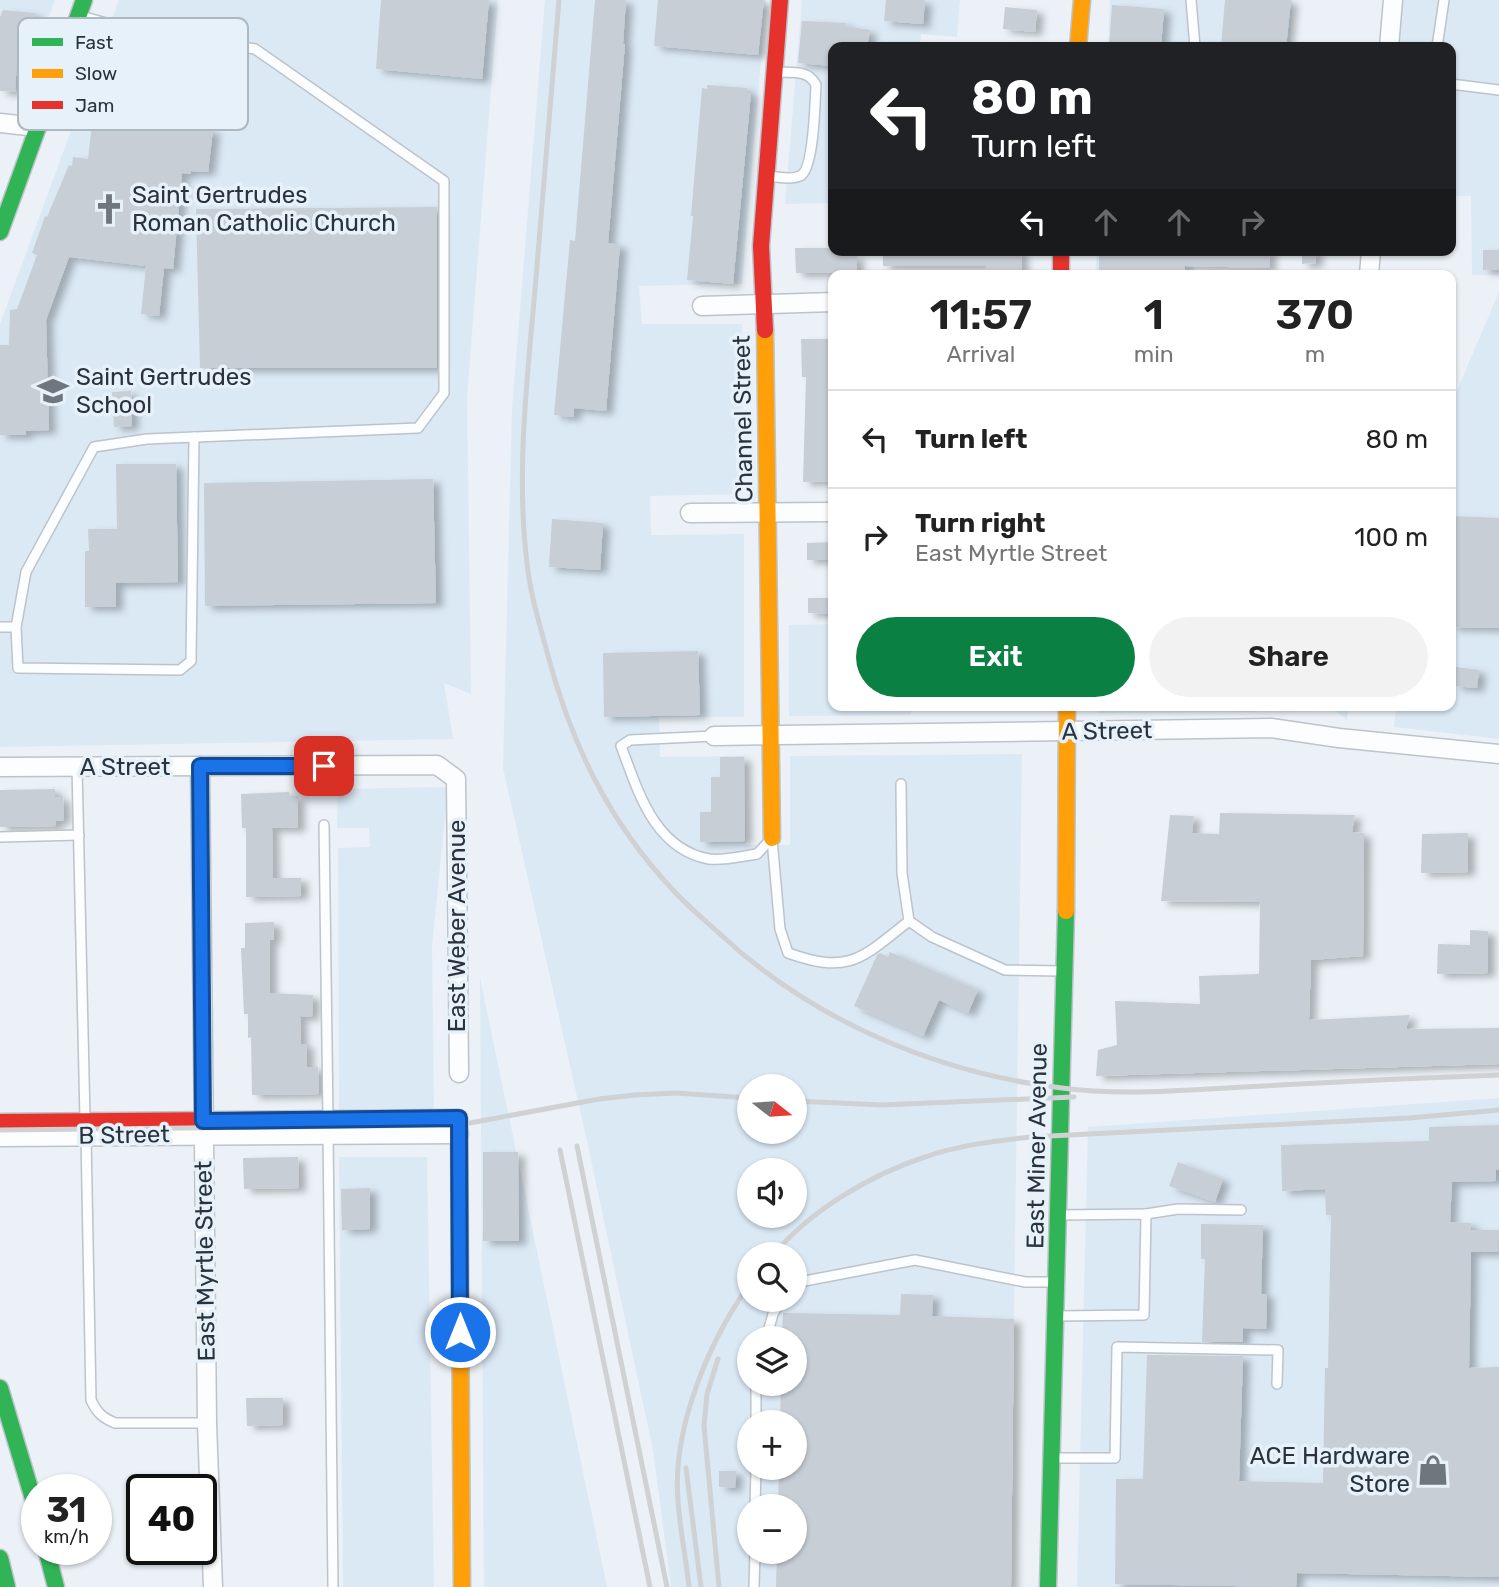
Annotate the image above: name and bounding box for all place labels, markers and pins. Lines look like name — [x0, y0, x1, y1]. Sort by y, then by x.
place label: Saint Gertrudes Roman Catholic Church — [132, 181, 396, 237]
church icon: Saint Gertrudes Roman Catholic Church — [92, 192, 126, 226]
place label: Saint Gertrudes School — [76, 363, 251, 419]
school or university icon: Saint Gertrudes School — [36, 374, 70, 408]
pin — [294, 736, 354, 796]
place label: ACE Hardware Store — [1250, 1442, 1410, 1498]
shop icon: ACE Hardware Store — [1416, 1453, 1450, 1487]

